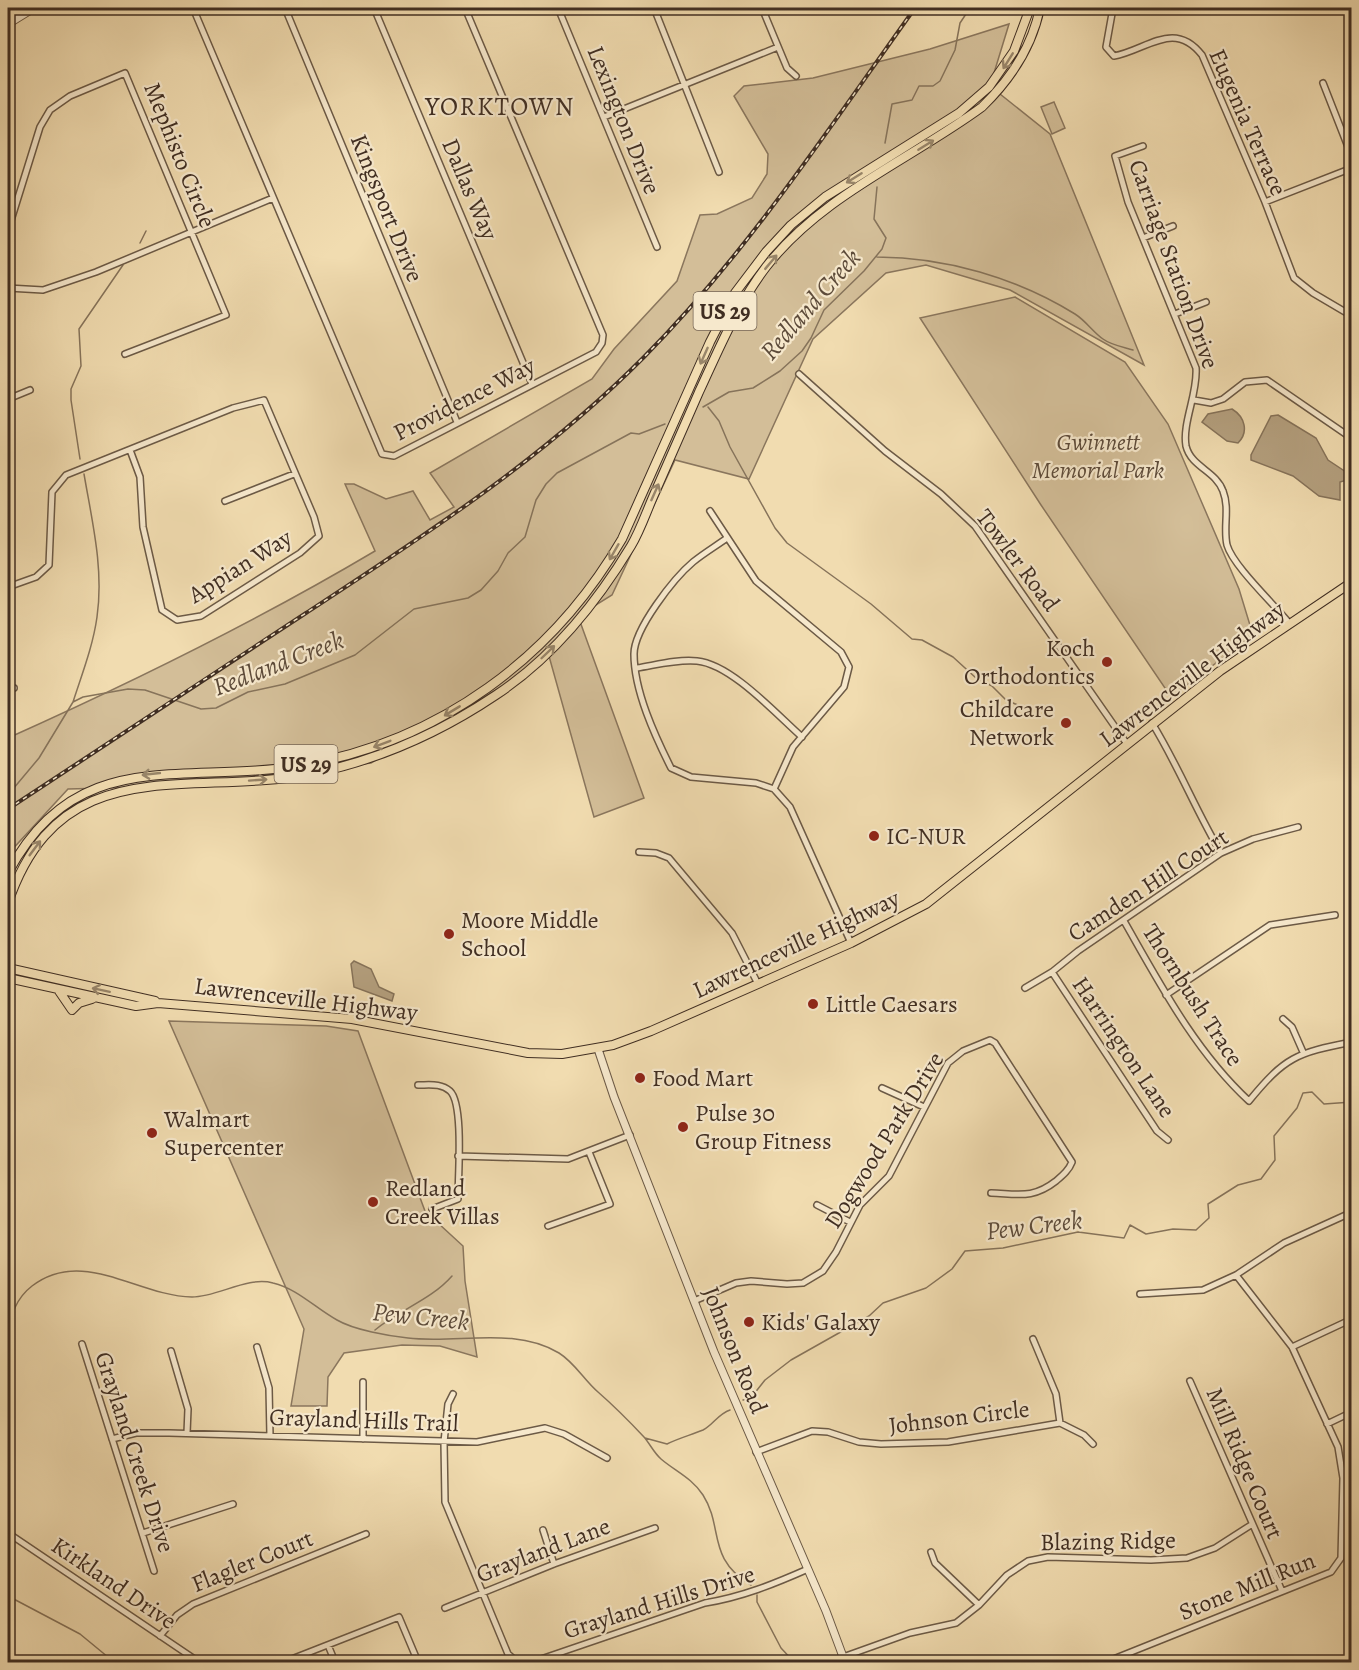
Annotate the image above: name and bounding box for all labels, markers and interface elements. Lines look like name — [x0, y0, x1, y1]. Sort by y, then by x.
street label: Lexington Drive — [580, 41, 668, 199]
street label: Eugenia Terrace — [1201, 43, 1295, 201]
one-way arrow — [1001, 52, 1013, 69]
street label: Mephisto Circle — [136, 78, 224, 232]
district label: YORKTOWN — [424, 89, 575, 124]
street label: Kingsport Drive — [343, 129, 431, 287]
street label: Dallas Way — [434, 133, 506, 245]
one-way arrow — [917, 139, 934, 151]
street label: Carriage Station Drive — [1121, 155, 1227, 373]
one-way arrow — [846, 173, 863, 185]
water label: Redland Creek — [752, 241, 869, 368]
one-way arrow — [764, 255, 778, 270]
road number: US 29 — [694, 292, 756, 330]
one-way arrow — [697, 346, 709, 364]
street label: Providence Way — [388, 349, 541, 448]
park label: Gwinnett Memorial Park — [1032, 426, 1165, 486]
one-way arrow — [650, 483, 662, 501]
street label: Towler Road — [969, 502, 1067, 618]
street label: Appian Way — [181, 521, 298, 611]
one-way arrow — [608, 543, 620, 560]
street label: Lawrenceville Highway — [1093, 593, 1292, 754]
water label: Redland Creek — [208, 622, 349, 704]
place label: Koch Orthodontics — [964, 632, 1095, 692]
one-way arrow — [540, 645, 555, 660]
marker: Koch Orthodontics — [1100, 655, 1114, 669]
place label: Childcare Network — [960, 693, 1054, 753]
one-way arrow — [444, 705, 461, 717]
marker: Childcare Network — [1059, 716, 1073, 730]
one-way arrow — [373, 739, 392, 750]
road number: US 29 — [274, 745, 338, 783]
one-way arrow — [142, 769, 161, 780]
one-way arrow — [247, 774, 267, 785]
place label: IC-NUR — [886, 820, 966, 852]
street label: Camden Hill Court — [1062, 821, 1235, 949]
marker: IC-NUR — [867, 829, 881, 843]
one-way arrow — [29, 841, 42, 857]
street label: Lawrenceville Highway — [687, 882, 905, 1006]
place label: Moore Middle School — [461, 904, 598, 964]
street label: Thornbush Trace — [1135, 918, 1251, 1072]
marker: Moore Middle School — [442, 927, 456, 941]
street label: Lawrenceville Highway — [192, 969, 420, 1029]
street label: Harrington Lane — [1065, 970, 1183, 1124]
one-way arrow — [92, 984, 112, 995]
place label: Little Caesars — [825, 988, 958, 1020]
marker: Little Caesars — [806, 997, 820, 1011]
street label: Dogwood Park Drive — [817, 1046, 951, 1234]
place label: Food Mart — [652, 1062, 753, 1094]
marker: Food Mart — [633, 1071, 647, 1085]
place label: Pulse 30 Group Fitness — [695, 1097, 832, 1157]
place label: Walmart Supercenter — [163, 1103, 284, 1163]
marker: Pulse 30 Group Fitness — [676, 1120, 690, 1134]
marker: Walmart Supercenter — [145, 1126, 159, 1140]
place label: Redland Creek Villas — [385, 1172, 500, 1232]
marker: Redland Creek Villas — [366, 1195, 380, 1209]
water label: Pew Creek — [984, 1202, 1084, 1249]
street label: Johnson Road — [695, 1282, 775, 1418]
water label: Pew Creek — [371, 1294, 471, 1339]
place label: Kids' Galaxy — [761, 1306, 880, 1338]
marker: Kids' Galaxy — [742, 1315, 756, 1329]
street label: Grayland Creek Drive — [87, 1348, 183, 1556]
street label: Mill Ridge Court — [1199, 1382, 1291, 1544]
street label: Johnson Circle — [887, 1393, 1031, 1441]
street label: Grayland Hills Trail — [269, 1401, 459, 1439]
street label: Grayland Lane — [471, 1510, 615, 1590]
street label: Flagler Court — [186, 1522, 318, 1600]
street label: Blazing Ridge — [1040, 1524, 1176, 1558]
street label: Kirkland Drive — [45, 1529, 183, 1637]
street label: Stone Mill Run — [1174, 1544, 1320, 1628]
street label: Grayland Hills Drive — [559, 1558, 759, 1646]

